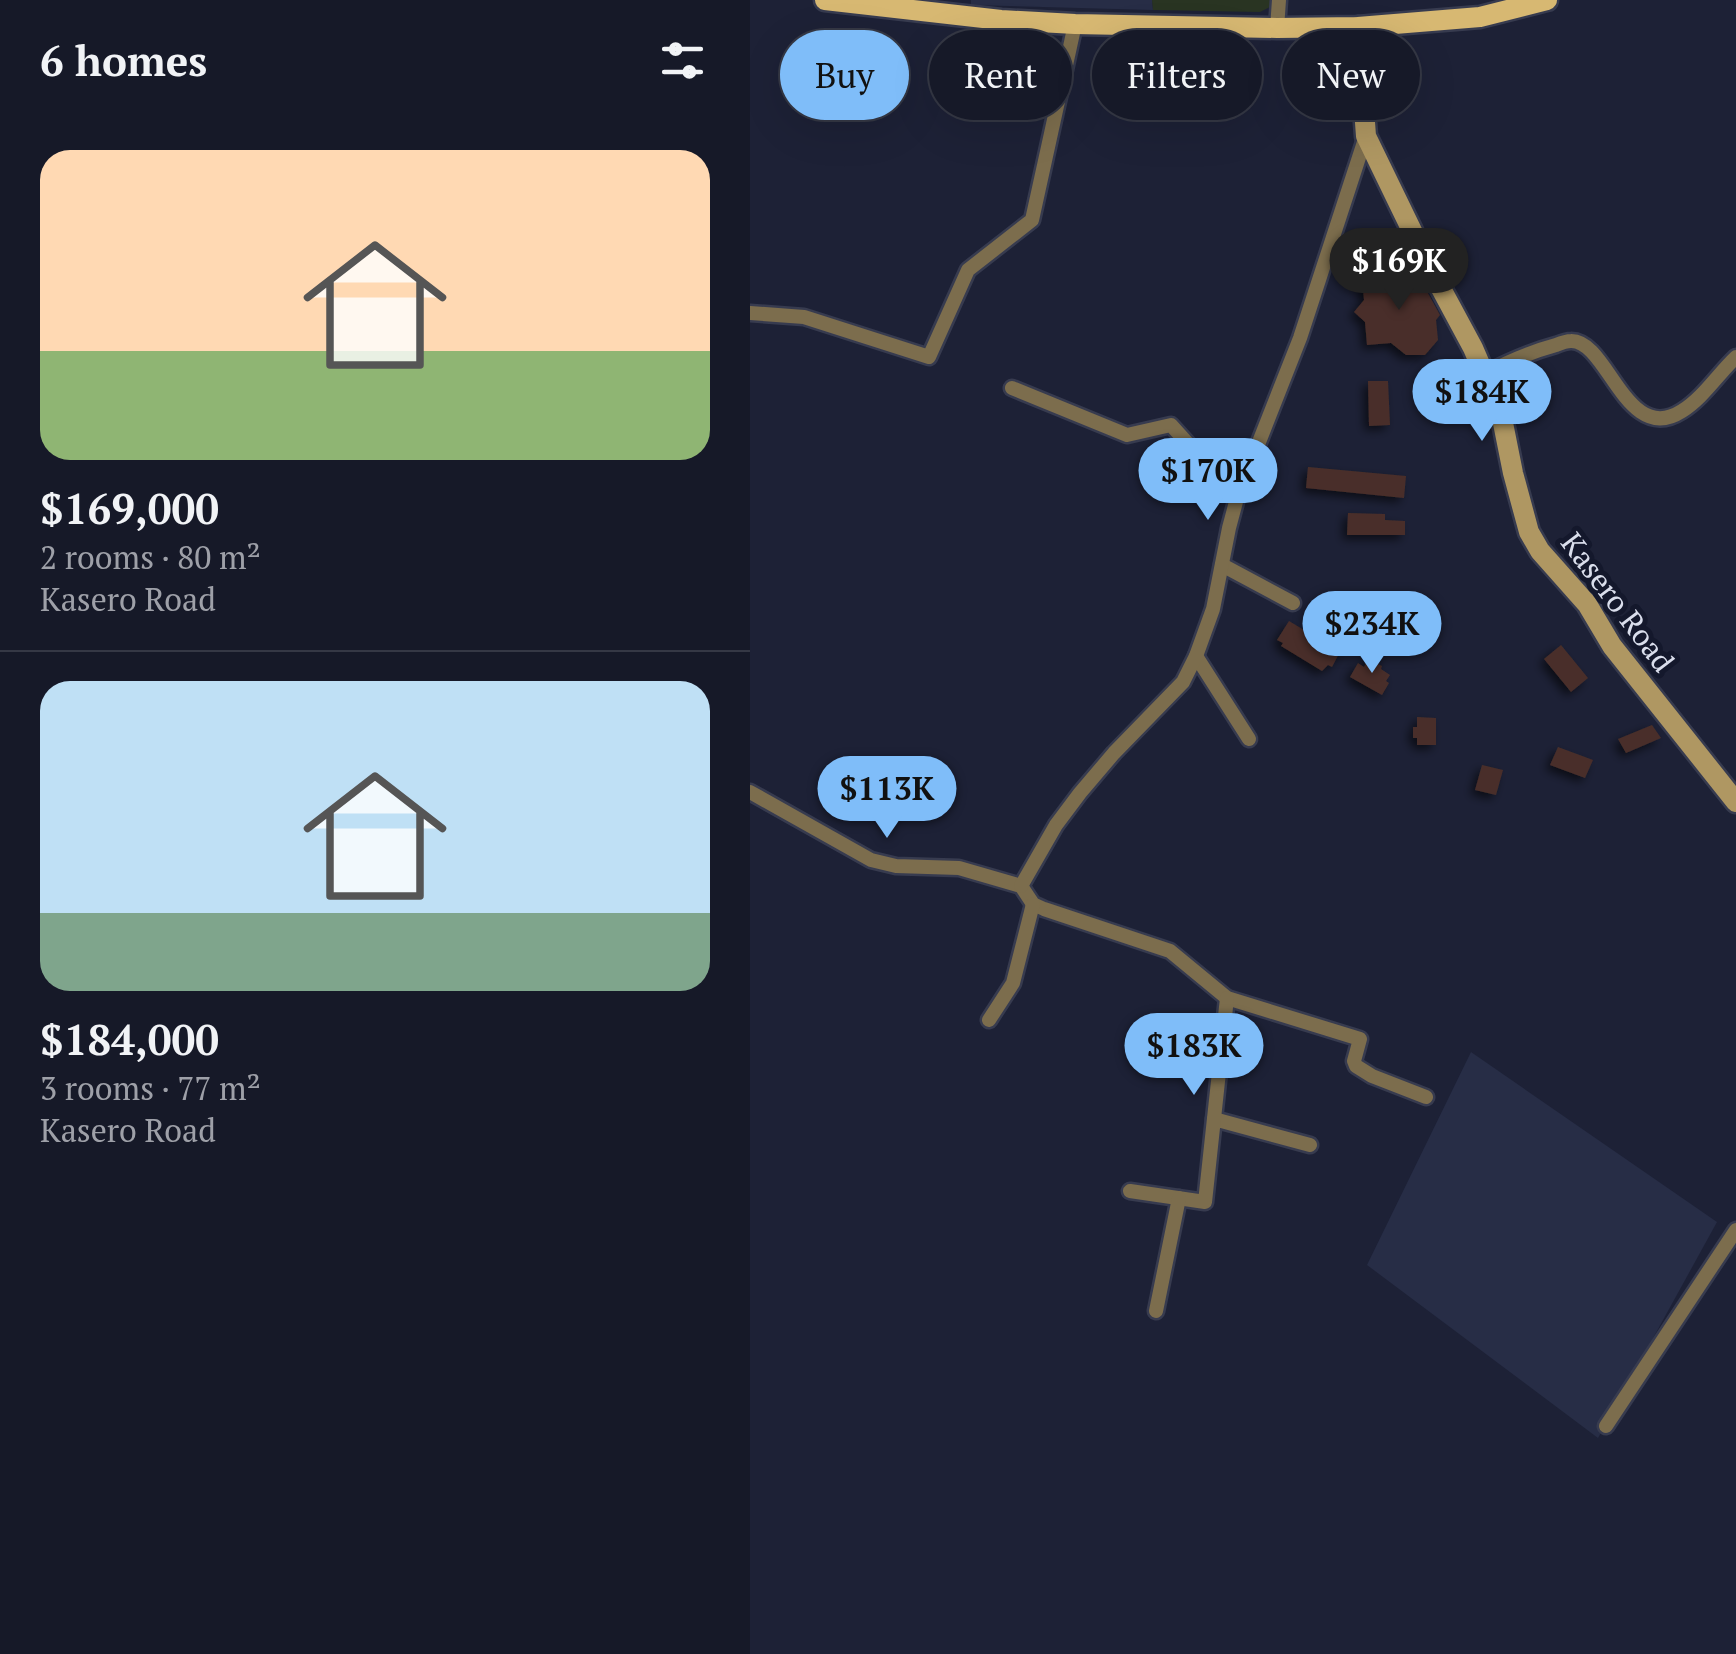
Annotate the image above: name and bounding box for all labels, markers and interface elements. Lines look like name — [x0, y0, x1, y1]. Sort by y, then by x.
chip: Buy — [780, 30, 909, 120]
chip: Rent — [929, 30, 1072, 120]
chip: Filters — [1092, 30, 1262, 120]
chip: New — [1282, 30, 1420, 120]
text: 6 homes — [40, 32, 207, 88]
icon: filters — [655, 33, 710, 88]
icon: home — [285, 215, 465, 395]
pin: $169K — [1329, 228, 1469, 313]
text: $169K — [1351, 239, 1447, 281]
pin: $184K — [1412, 359, 1552, 444]
text: $184K — [1434, 370, 1530, 412]
pin: $170K — [1138, 438, 1278, 523]
text: $170K — [1160, 449, 1256, 491]
text: $169,000 — [40, 480, 219, 536]
street label: Kasero Road — [1552, 524, 1684, 680]
text: 2 rooms · 80 m² — [40, 536, 261, 578]
text: Kasero Road — [40, 578, 216, 620]
pin: $234K — [1302, 591, 1442, 676]
text: $234K — [1324, 602, 1420, 644]
icon: home — [285, 746, 465, 926]
pin: $113K — [817, 756, 957, 841]
text: $113K — [839, 767, 935, 809]
text: $184,000 — [40, 1011, 219, 1067]
pin: $183K — [1124, 1013, 1264, 1098]
text: $183K — [1146, 1024, 1242, 1066]
text: 3 rooms · 77 m² — [40, 1067, 261, 1109]
text: Kasero Road — [40, 1109, 216, 1151]

